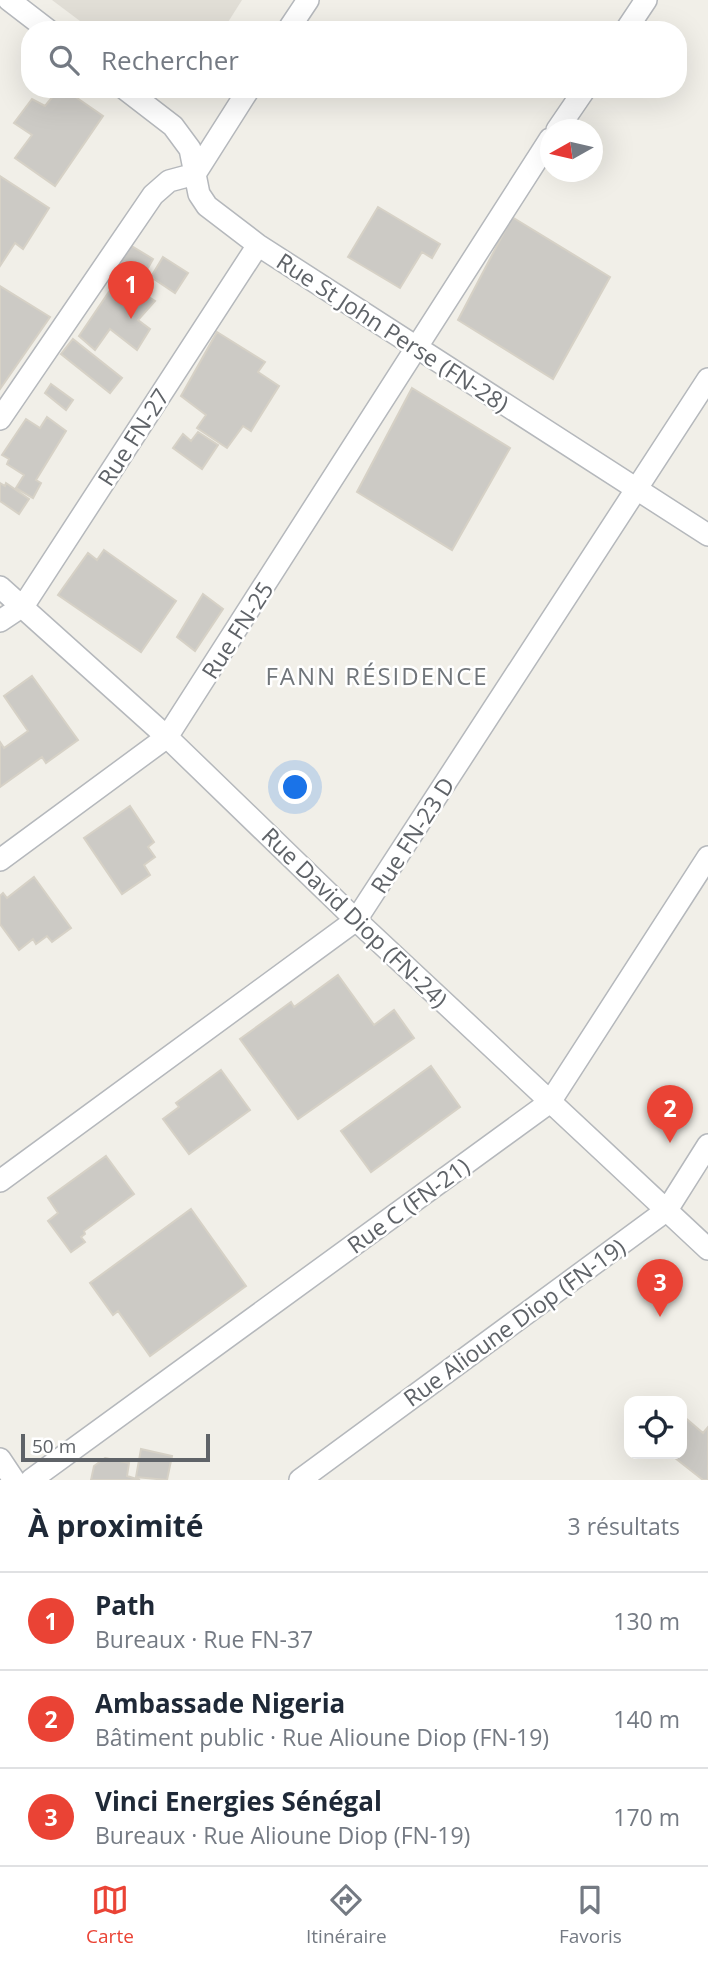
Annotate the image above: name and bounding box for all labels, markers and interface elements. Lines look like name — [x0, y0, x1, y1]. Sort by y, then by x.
search box — [21, 21, 687, 98]
icon: search — [45, 41, 83, 79]
text: Rechercher — [101, 42, 239, 78]
north arrow — [540, 119, 603, 182]
street label: Rue St John Perse (FN-28) — [271, 245, 515, 419]
pin: 1 — [108, 261, 154, 319]
street label: Rue FN-27 — [90, 382, 176, 492]
street label: Rue FN-25 — [194, 575, 280, 685]
district label: FANN RÉSIDENCE — [265, 659, 489, 692]
your location — [278, 770, 312, 804]
street label: Rue FN-23 D — [362, 771, 462, 899]
street label: Rue David Diop (FN-24) — [255, 820, 455, 1014]
pin: 2 — [647, 1085, 693, 1143]
street label: Rue C (FN-21) — [340, 1150, 476, 1260]
street label: Rue Alioune Diop (FN-19) — [397, 1231, 631, 1413]
pin: 3 — [637, 1259, 683, 1317]
map controls — [624, 1396, 687, 1459]
button: locate — [624, 1396, 687, 1459]
scale bar — [21, 1431, 210, 1463]
text: 50 m — [32, 1433, 76, 1459]
text: À proximité — [28, 1505, 204, 1546]
text: 3 résultats — [568, 1510, 680, 1542]
text: Path — [95, 1587, 155, 1623]
text: 1 — [44, 1605, 58, 1637]
text: 130 m — [613, 1605, 680, 1637]
text: Bureaux · Rue FN-37 — [95, 1623, 313, 1655]
text: Ambassade Nigeria — [95, 1685, 345, 1721]
text: 2 — [44, 1703, 58, 1735]
text: 140 m — [613, 1703, 680, 1735]
text: Bâtiment public · Rue Alioune Diop (FN-19) — [95, 1721, 549, 1753]
text: Vinci Energies Sénégal — [95, 1783, 382, 1819]
text: 3 — [44, 1801, 58, 1833]
text: 170 m — [613, 1801, 680, 1833]
text: Bureaux · Rue Alioune Diop (FN-19) — [95, 1819, 470, 1851]
tab: Carte — [86, 1881, 134, 1949]
tab: Itinéraire — [306, 1881, 387, 1949]
tab: Favoris — [559, 1881, 622, 1949]

